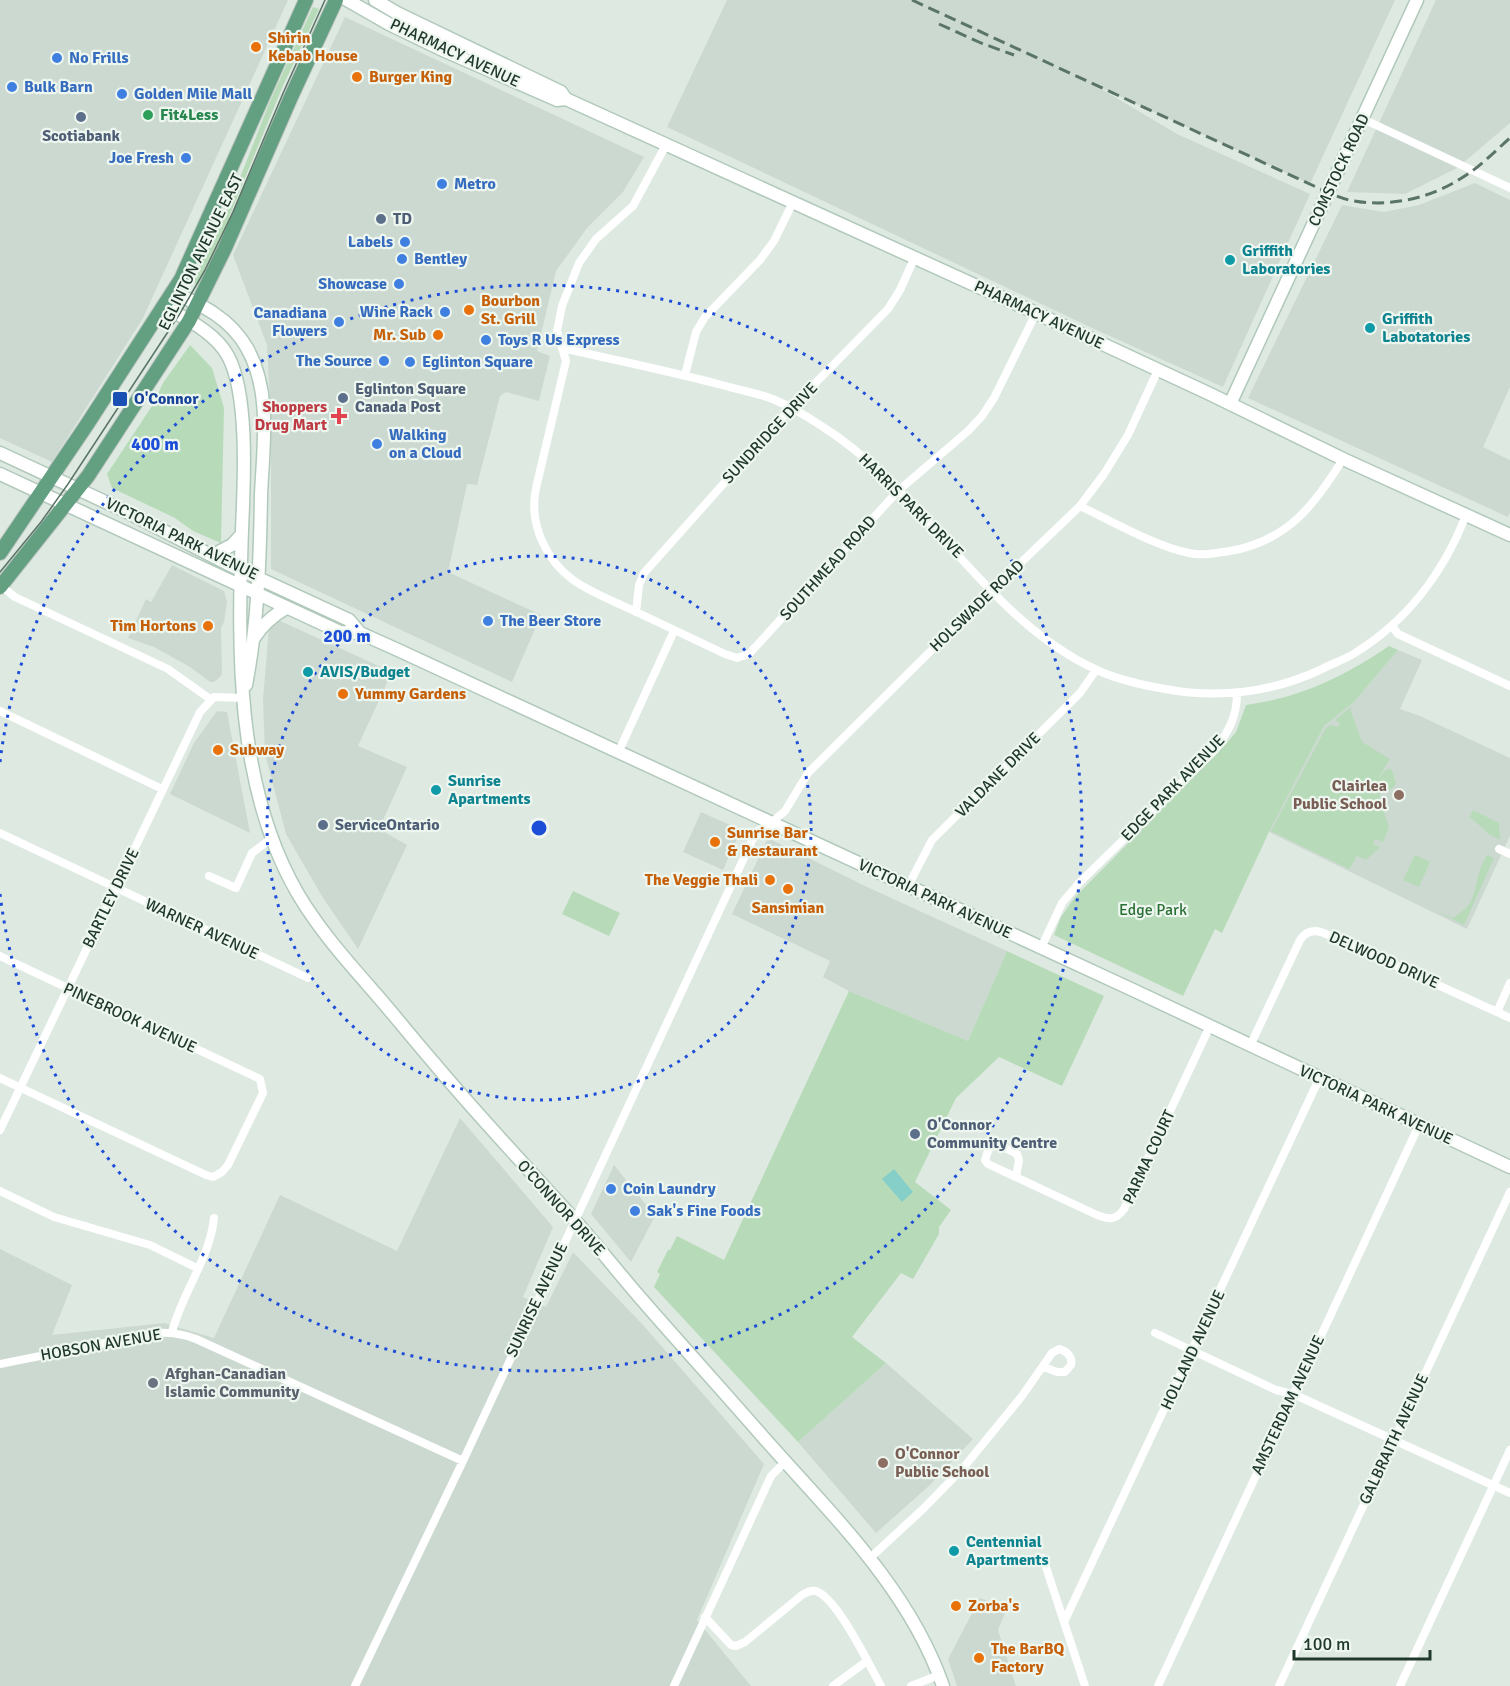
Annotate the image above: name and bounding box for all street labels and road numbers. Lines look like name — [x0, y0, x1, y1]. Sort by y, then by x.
street label: PHARMACY AVENUE — [387, 14, 523, 92]
street label: COMSTOCK ROAD — [1304, 111, 1374, 229]
street label: EGLINTON AVENUE EAST — [154, 170, 248, 334]
street label: PHARMACY AVENUE — [971, 276, 1107, 354]
street label: SUNDRIDGE DRIVE — [718, 378, 822, 488]
street label: HARRIS PARK DRIVE — [854, 449, 968, 563]
street label: VICTORIA PARK AVENUE — [102, 493, 262, 585]
street label: SOUTHMEAD ROAD — [776, 511, 880, 625]
street label: HOLSWADE ROAD — [926, 556, 1028, 656]
street label: VALDANE DRIVE — [951, 728, 1045, 822]
street label: EDGE PARK AVENUE — [1117, 730, 1229, 846]
street label: BARTLEY DRIVE — [78, 845, 144, 951]
street label: VICTORIA PARK AVENUE — [855, 855, 1015, 943]
street label: WARNER AVENUE — [142, 894, 262, 964]
street label: DELWOOD DRIVE — [1326, 927, 1442, 993]
street label: PINEBROOK AVENUE — [60, 978, 200, 1058]
street label: VICTORIA PARK AVENUE — [1296, 1061, 1456, 1149]
street label: PARMA COURT — [1118, 1107, 1180, 1207]
street label: O'CONNOR DRIVE — [513, 1156, 609, 1260]
street label: SUNRISE AVENUE — [502, 1240, 572, 1360]
street label: HOLLAND AVENUE — [1156, 1287, 1230, 1413]
street label: HOBSON AVENUE — [39, 1325, 163, 1365]
street label: AMSTERDAM AVENUE — [1247, 1332, 1329, 1478]
street label: GALBRAITH AVENUE — [1355, 1370, 1433, 1508]

